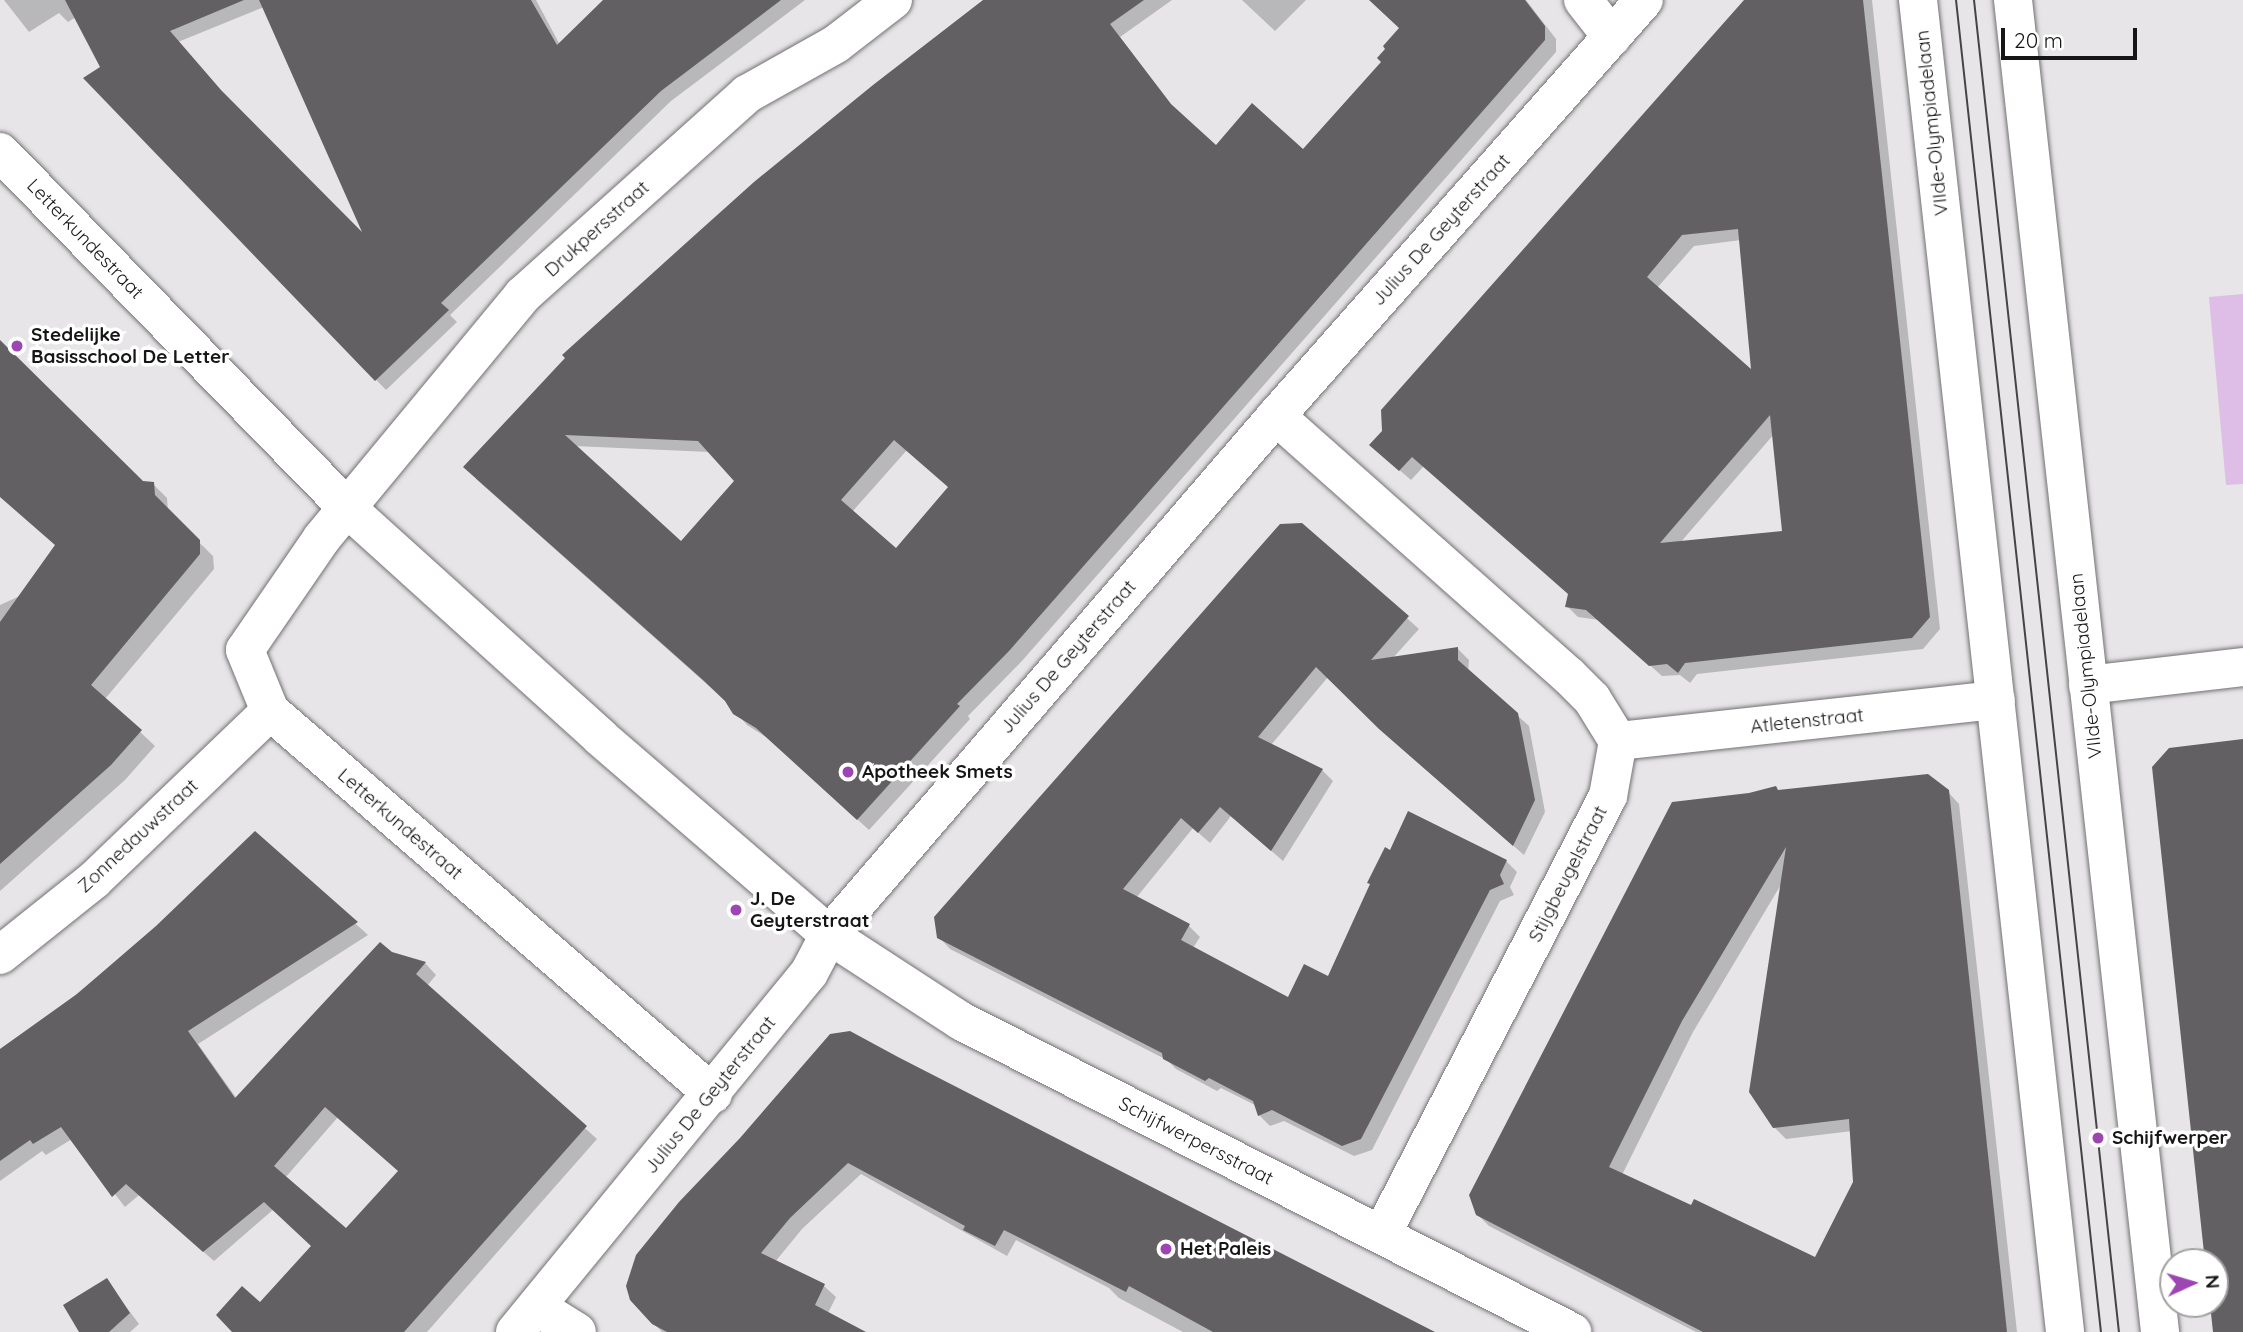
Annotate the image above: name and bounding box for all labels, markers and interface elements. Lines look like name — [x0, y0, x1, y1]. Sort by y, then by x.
scale bar — [2005, 14, 2142, 58]
text: 20 m — [2014, 27, 2063, 53]
street label: VIIde-Olympiadelaan — [1911, 29, 1953, 217]
street label: Julius De Geyterstraat — [1367, 150, 1515, 310]
street label: Letterkundestraat — [22, 174, 148, 304]
street label: Drukpersstraat — [540, 176, 654, 282]
place label: Stedelijke Basisschool De Letter — [31, 324, 230, 368]
marker: Stedelijke Basisschool De Letter — [9, 338, 25, 354]
street label: VIIde-Olympiadelaan — [2065, 572, 2107, 760]
street label: Julius De Geyterstraat — [995, 576, 1141, 738]
street label: Atletenstraat — [1749, 704, 1865, 738]
place label: Apotheek Smets — [862, 761, 1013, 783]
street label: Letterkundestraat — [333, 764, 467, 884]
marker: Apotheek Smets — [840, 764, 856, 780]
street label: Zonnedauwstraat — [73, 774, 203, 898]
street label: Stijgbeugelstraat — [1524, 802, 1612, 946]
place label: J. De Geyterstraat — [750, 888, 869, 932]
marker: J. De Geyterstraat — [728, 902, 744, 918]
street label: Julius De Geyterstraat — [640, 1012, 780, 1178]
street label: Schijfwerpersstraat — [1115, 1092, 1277, 1190]
place label: Schijfwerper — [2112, 1127, 2228, 1149]
marker: Schijfwerper — [2090, 1130, 2106, 1146]
place label: Het Paleis — [1180, 1238, 1271, 1260]
marker: Het Paleis — [1158, 1241, 1174, 1257]
north arrow — [2159, 1248, 2229, 1318]
text: N — [2200, 1274, 2225, 1289]

